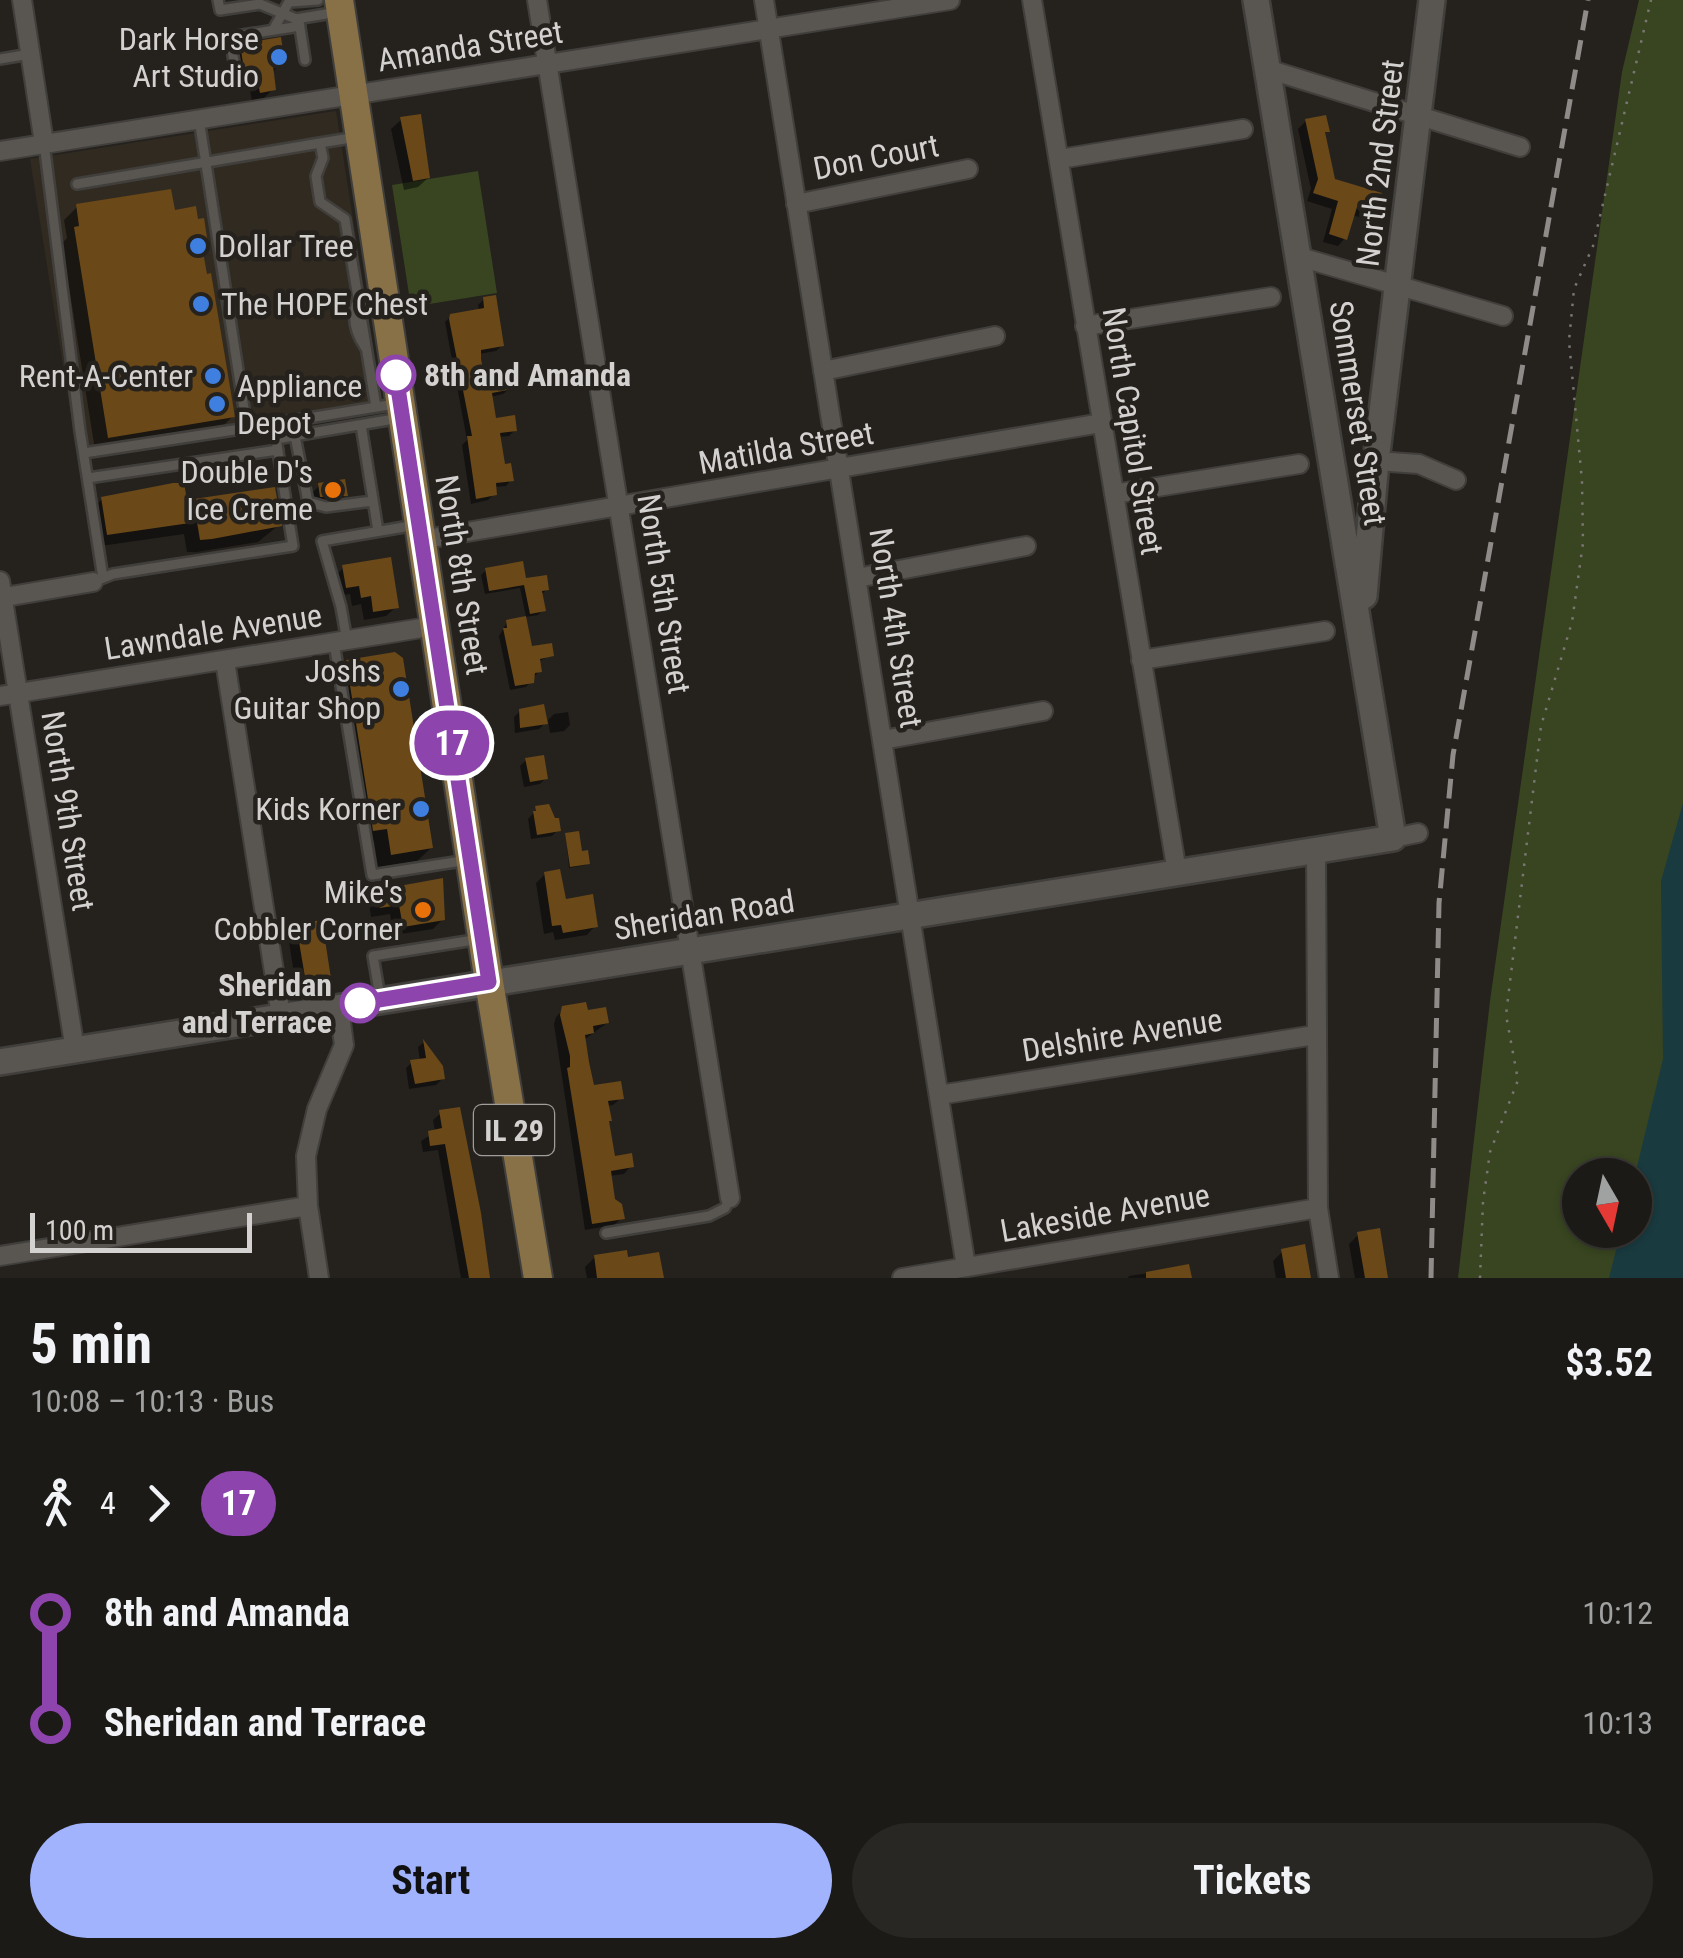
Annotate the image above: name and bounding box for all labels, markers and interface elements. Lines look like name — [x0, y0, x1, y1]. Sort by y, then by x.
street label: Amanda Street — [375, 13, 565, 79]
place label: Dark Horse Art Studio — [119, 20, 259, 95]
marker: Dark Horse Art Studio — [268, 46, 290, 68]
street label: North 2nd Street — [1348, 57, 1412, 269]
street label: Don Court — [810, 126, 942, 188]
place label: Dollar Tree — [218, 227, 354, 265]
marker: Dollar Tree — [187, 235, 209, 257]
place label: The HOPE Chest — [221, 285, 428, 323]
marker: The HOPE Chest — [190, 293, 212, 315]
street label: Sommerset Street — [1321, 298, 1395, 528]
street label: North Capitol Street — [1095, 304, 1171, 558]
marker: 8th and Amanda — [377, 356, 415, 394]
place label: 8th and Amanda — [424, 356, 631, 394]
place label: Rent-A-Center — [19, 357, 193, 395]
marker: Rent-A-Center — [202, 365, 224, 387]
place label: Appliance Depot — [237, 367, 362, 442]
marker: Appliance Depot — [206, 393, 228, 415]
street label: Matilda Street — [695, 414, 877, 482]
place label: Double D's Ice Creme — [181, 453, 313, 528]
street label: North 8th Street — [427, 472, 497, 678]
marker: Double D's Ice Creme — [322, 479, 344, 501]
street label: North 5th Street — [629, 491, 699, 697]
street label: North 4th Street — [861, 525, 931, 731]
street label: Lawndale Avenue — [101, 596, 325, 668]
place label: Joshs Guitar Shop — [234, 652, 381, 727]
marker: Joshs Guitar Shop — [390, 678, 412, 700]
street label: North 9th Street — [33, 708, 103, 914]
line badge: 17 — [407, 710, 497, 776]
text: 17 — [434, 723, 470, 764]
place label: Kids Korner — [255, 790, 401, 828]
marker: Kids Korner — [410, 798, 432, 820]
place label: Mike's Cobbler Corner — [214, 873, 403, 948]
street label: Sheridan Road — [611, 882, 797, 948]
marker: Mike's Cobbler Corner — [412, 899, 434, 921]
place label: Sheridan and Terrace — [182, 966, 332, 1041]
marker: Sheridan and Terrace — [341, 984, 379, 1022]
street label: Delshire Avenue — [1019, 1000, 1225, 1070]
road number: IL 29 — [474, 1105, 554, 1155]
north arrow — [1562, 1158, 1652, 1248]
map controls — [1562, 1158, 1652, 1248]
street label: Lakeside Avenue — [997, 1176, 1213, 1250]
scale bar — [30, 1208, 252, 1252]
text: 100 m — [45, 1214, 114, 1247]
text: 5 min — [30, 1312, 152, 1376]
text: $3.52 — [1565, 1341, 1653, 1385]
text: 10:08 – 10:13 · Bus — [30, 1382, 274, 1420]
icon: walk — [30, 1476, 85, 1531]
icon: forward — [131, 1476, 186, 1531]
text: 17 — [221, 1483, 256, 1524]
text: 4 — [100, 1484, 116, 1522]
text: 8th and Amanda — [104, 1591, 350, 1635]
text: 10:12 — [1582, 1594, 1653, 1632]
text: Sheridan and Terrace — [104, 1701, 426, 1745]
text: 10:13 — [1582, 1704, 1653, 1742]
button: Start — [30, 1823, 832, 1938]
button: Tickets — [852, 1823, 1653, 1938]

